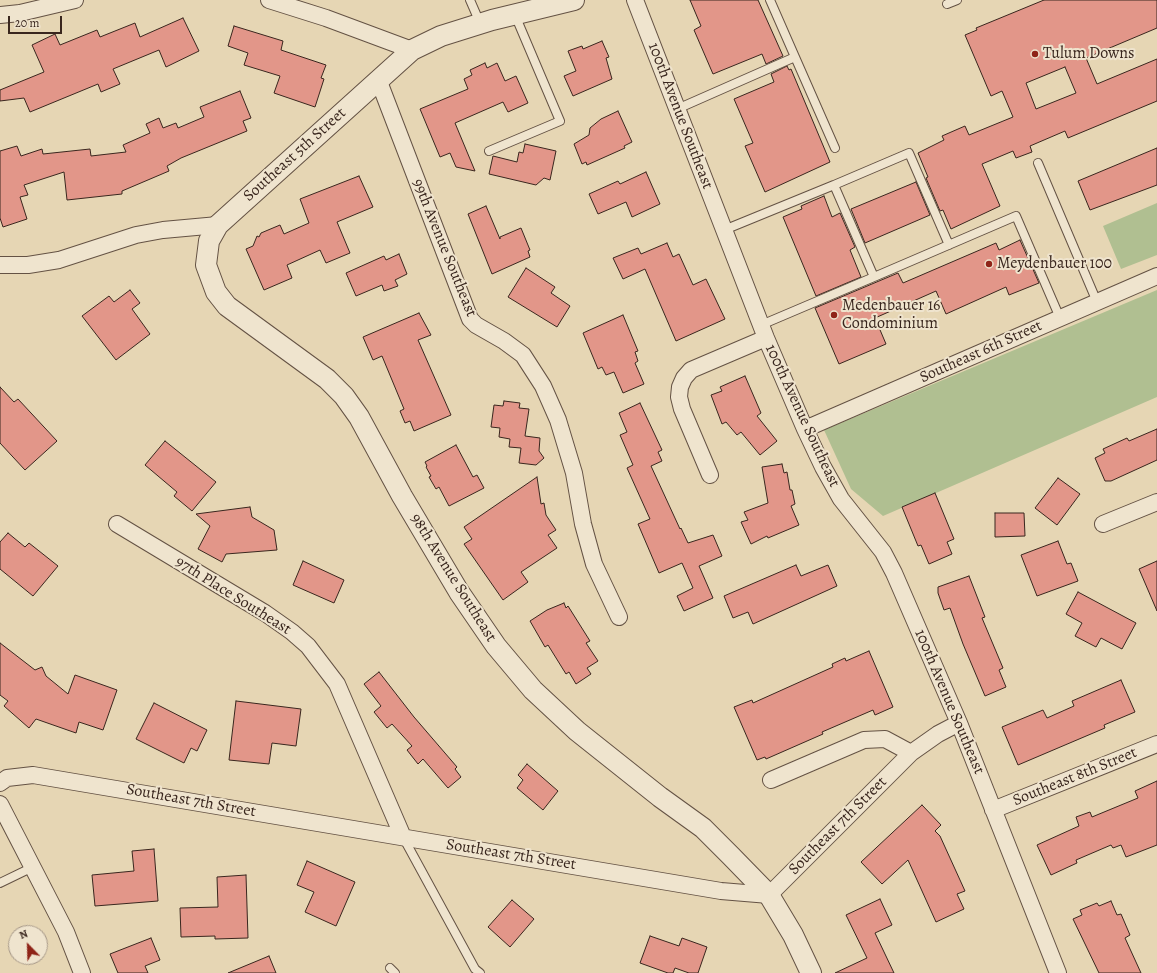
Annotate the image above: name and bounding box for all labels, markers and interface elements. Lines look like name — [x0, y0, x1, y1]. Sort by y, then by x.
scale bar — [10, 8, 64, 34]
text: 20 m — [15, 15, 39, 31]
street label: 100th Avenue Southeast — [643, 40, 717, 192]
place label: Tulum Downs — [1043, 44, 1134, 64]
marker: Tulum Downs — [1030, 49, 1040, 59]
street label: Southeast 5th Street — [240, 104, 350, 206]
street label: 99th Avenue Southeast — [408, 176, 480, 320]
place label: Meydenbauer 100 — [997, 254, 1112, 274]
marker: Meydenbauer 100 — [984, 259, 994, 269]
place label: Medenbauer 16 Condominium — [842, 296, 940, 334]
marker: Medenbauer 16 Condominium — [829, 310, 839, 320]
street label: Southeast 6th Street — [917, 316, 1045, 388]
street label: 100th Avenue Southeast — [760, 342, 844, 490]
street label: 98th Avenue Southeast — [406, 510, 500, 646]
street label: 97th Place Southeast — [172, 553, 294, 639]
street label: 100th Avenue Southeast — [910, 627, 988, 777]
street label: Southeast 8th Street — [1010, 743, 1140, 811]
street label: Southeast 7th Street — [785, 773, 891, 879]
street label: Southeast 7th Street — [125, 780, 257, 822]
street label: Southeast 7th Street — [445, 835, 577, 875]
north arrow — [8, 925, 48, 965]
text: N — [17, 926, 30, 943]

